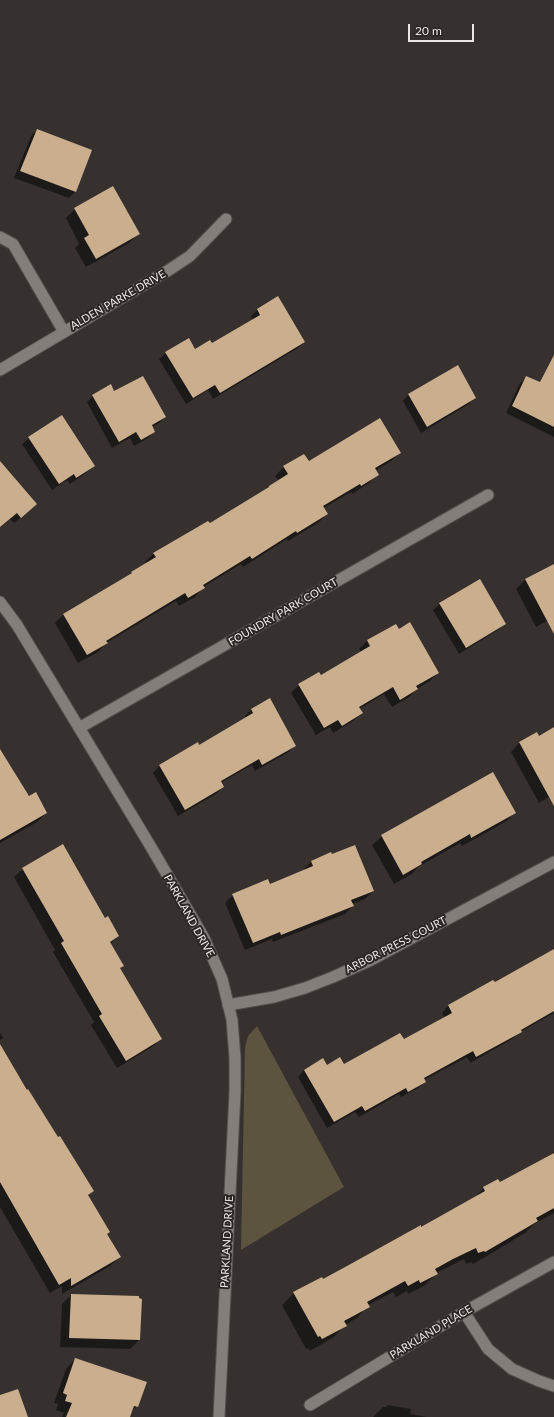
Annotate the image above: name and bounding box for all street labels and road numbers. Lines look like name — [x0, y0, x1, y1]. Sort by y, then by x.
street label: ALDEN PARKE DRIVE — [68, 267, 168, 333]
street label: FOUNDRY PARK COURT — [226, 575, 340, 649]
street label: PARKLAND DRIVE — [161, 872, 217, 960]
street label: ARBOR PRESS COURT — [343, 914, 449, 976]
street label: PARKLAND DRIVE — [218, 1195, 236, 1289]
street label: PARKLAND PLACE — [388, 1302, 474, 1362]

